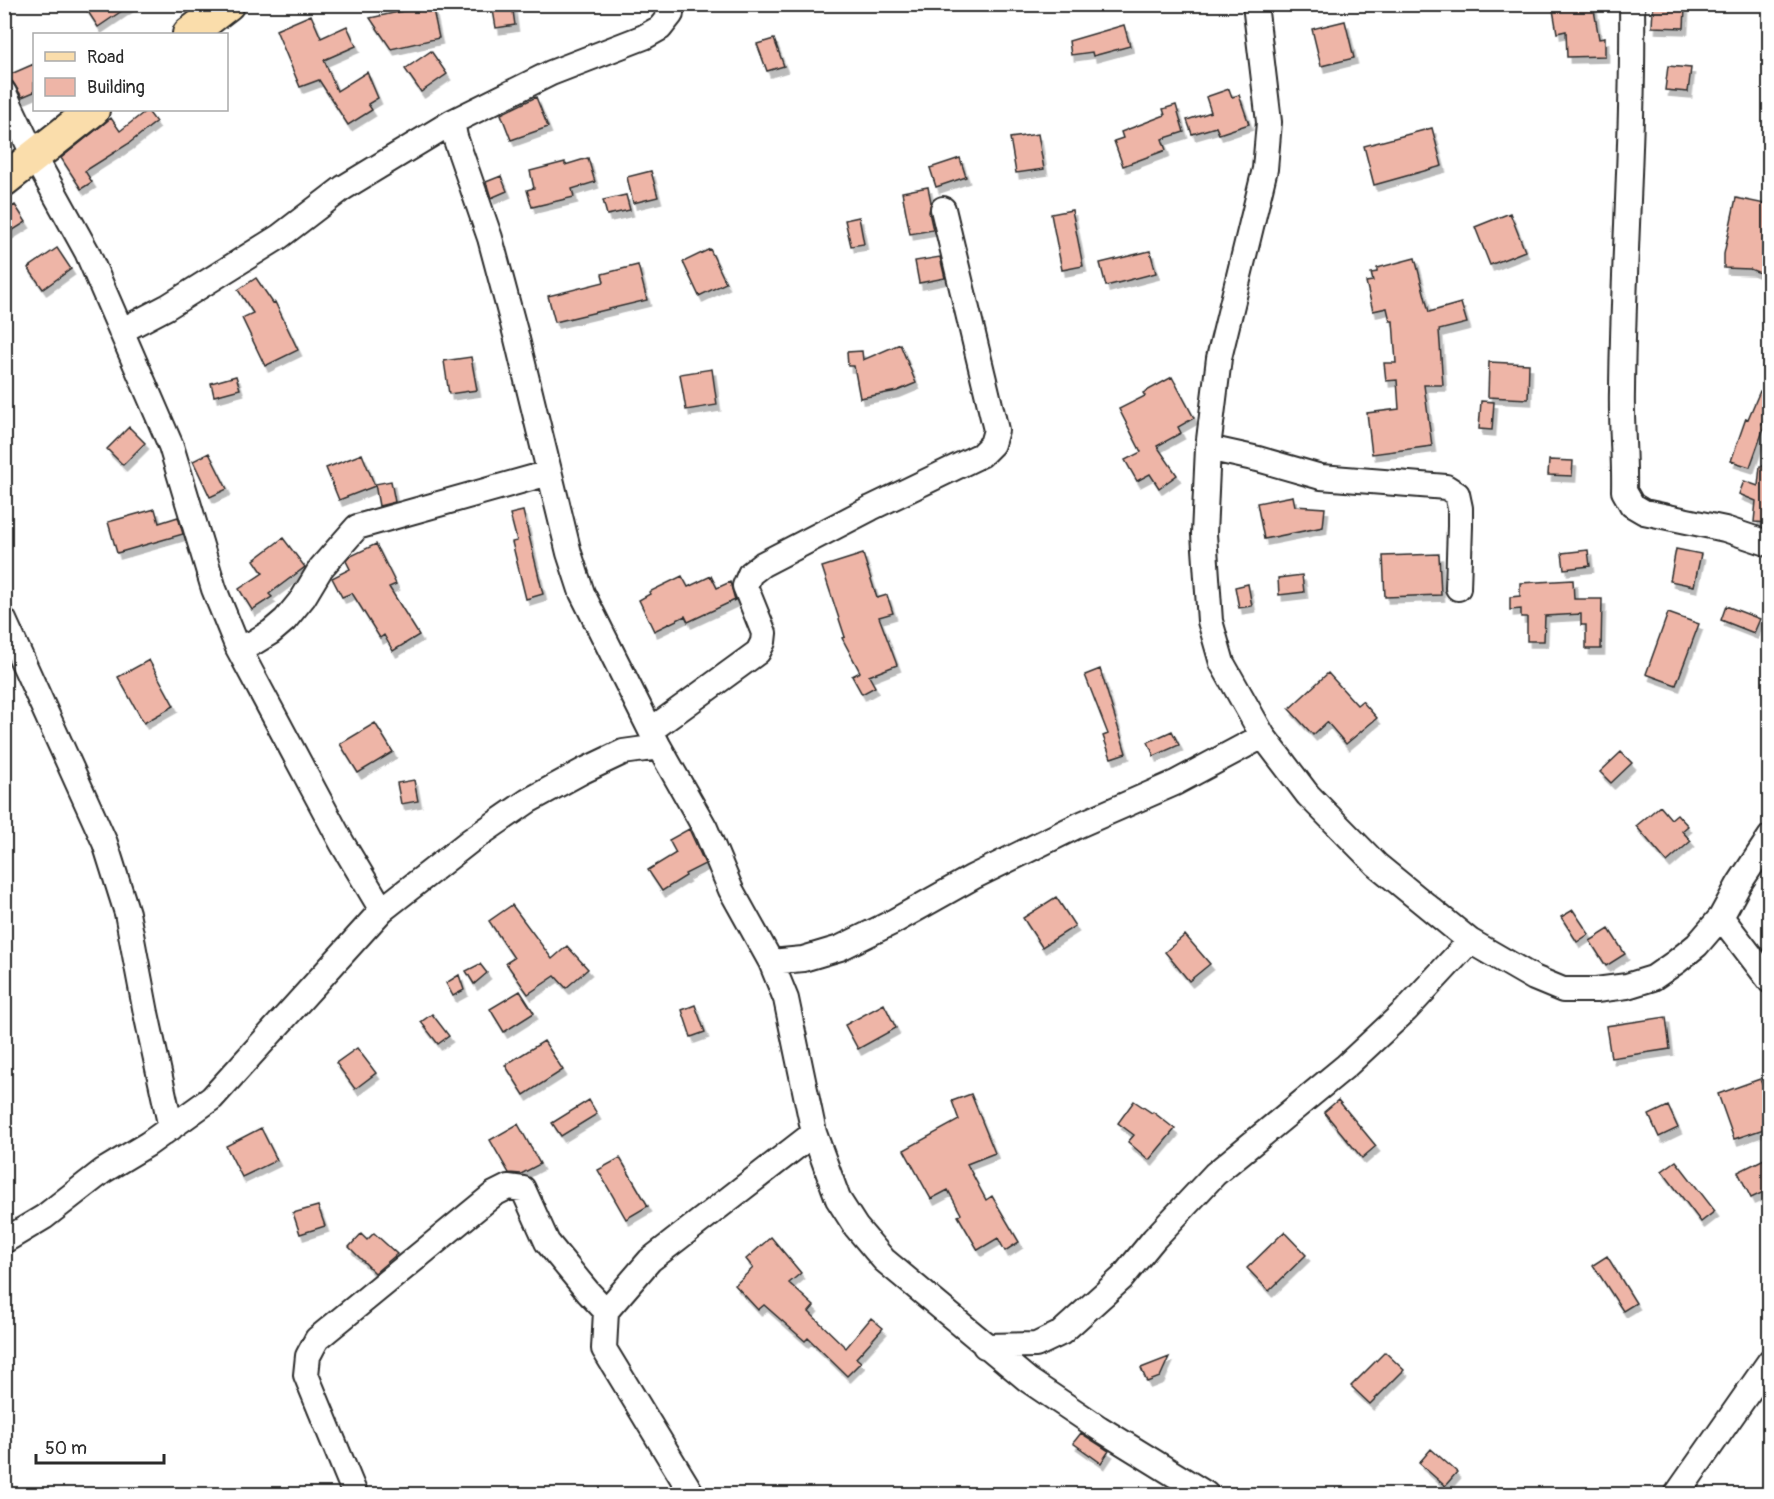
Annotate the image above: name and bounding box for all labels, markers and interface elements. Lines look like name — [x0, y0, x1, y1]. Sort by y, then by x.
legend — [33, 33, 228, 111]
text: Road — [87, 46, 124, 69]
text: Building — [87, 76, 145, 99]
scale bar — [36, 1427, 164, 1465]
text: 50 m — [45, 1437, 87, 1460]

